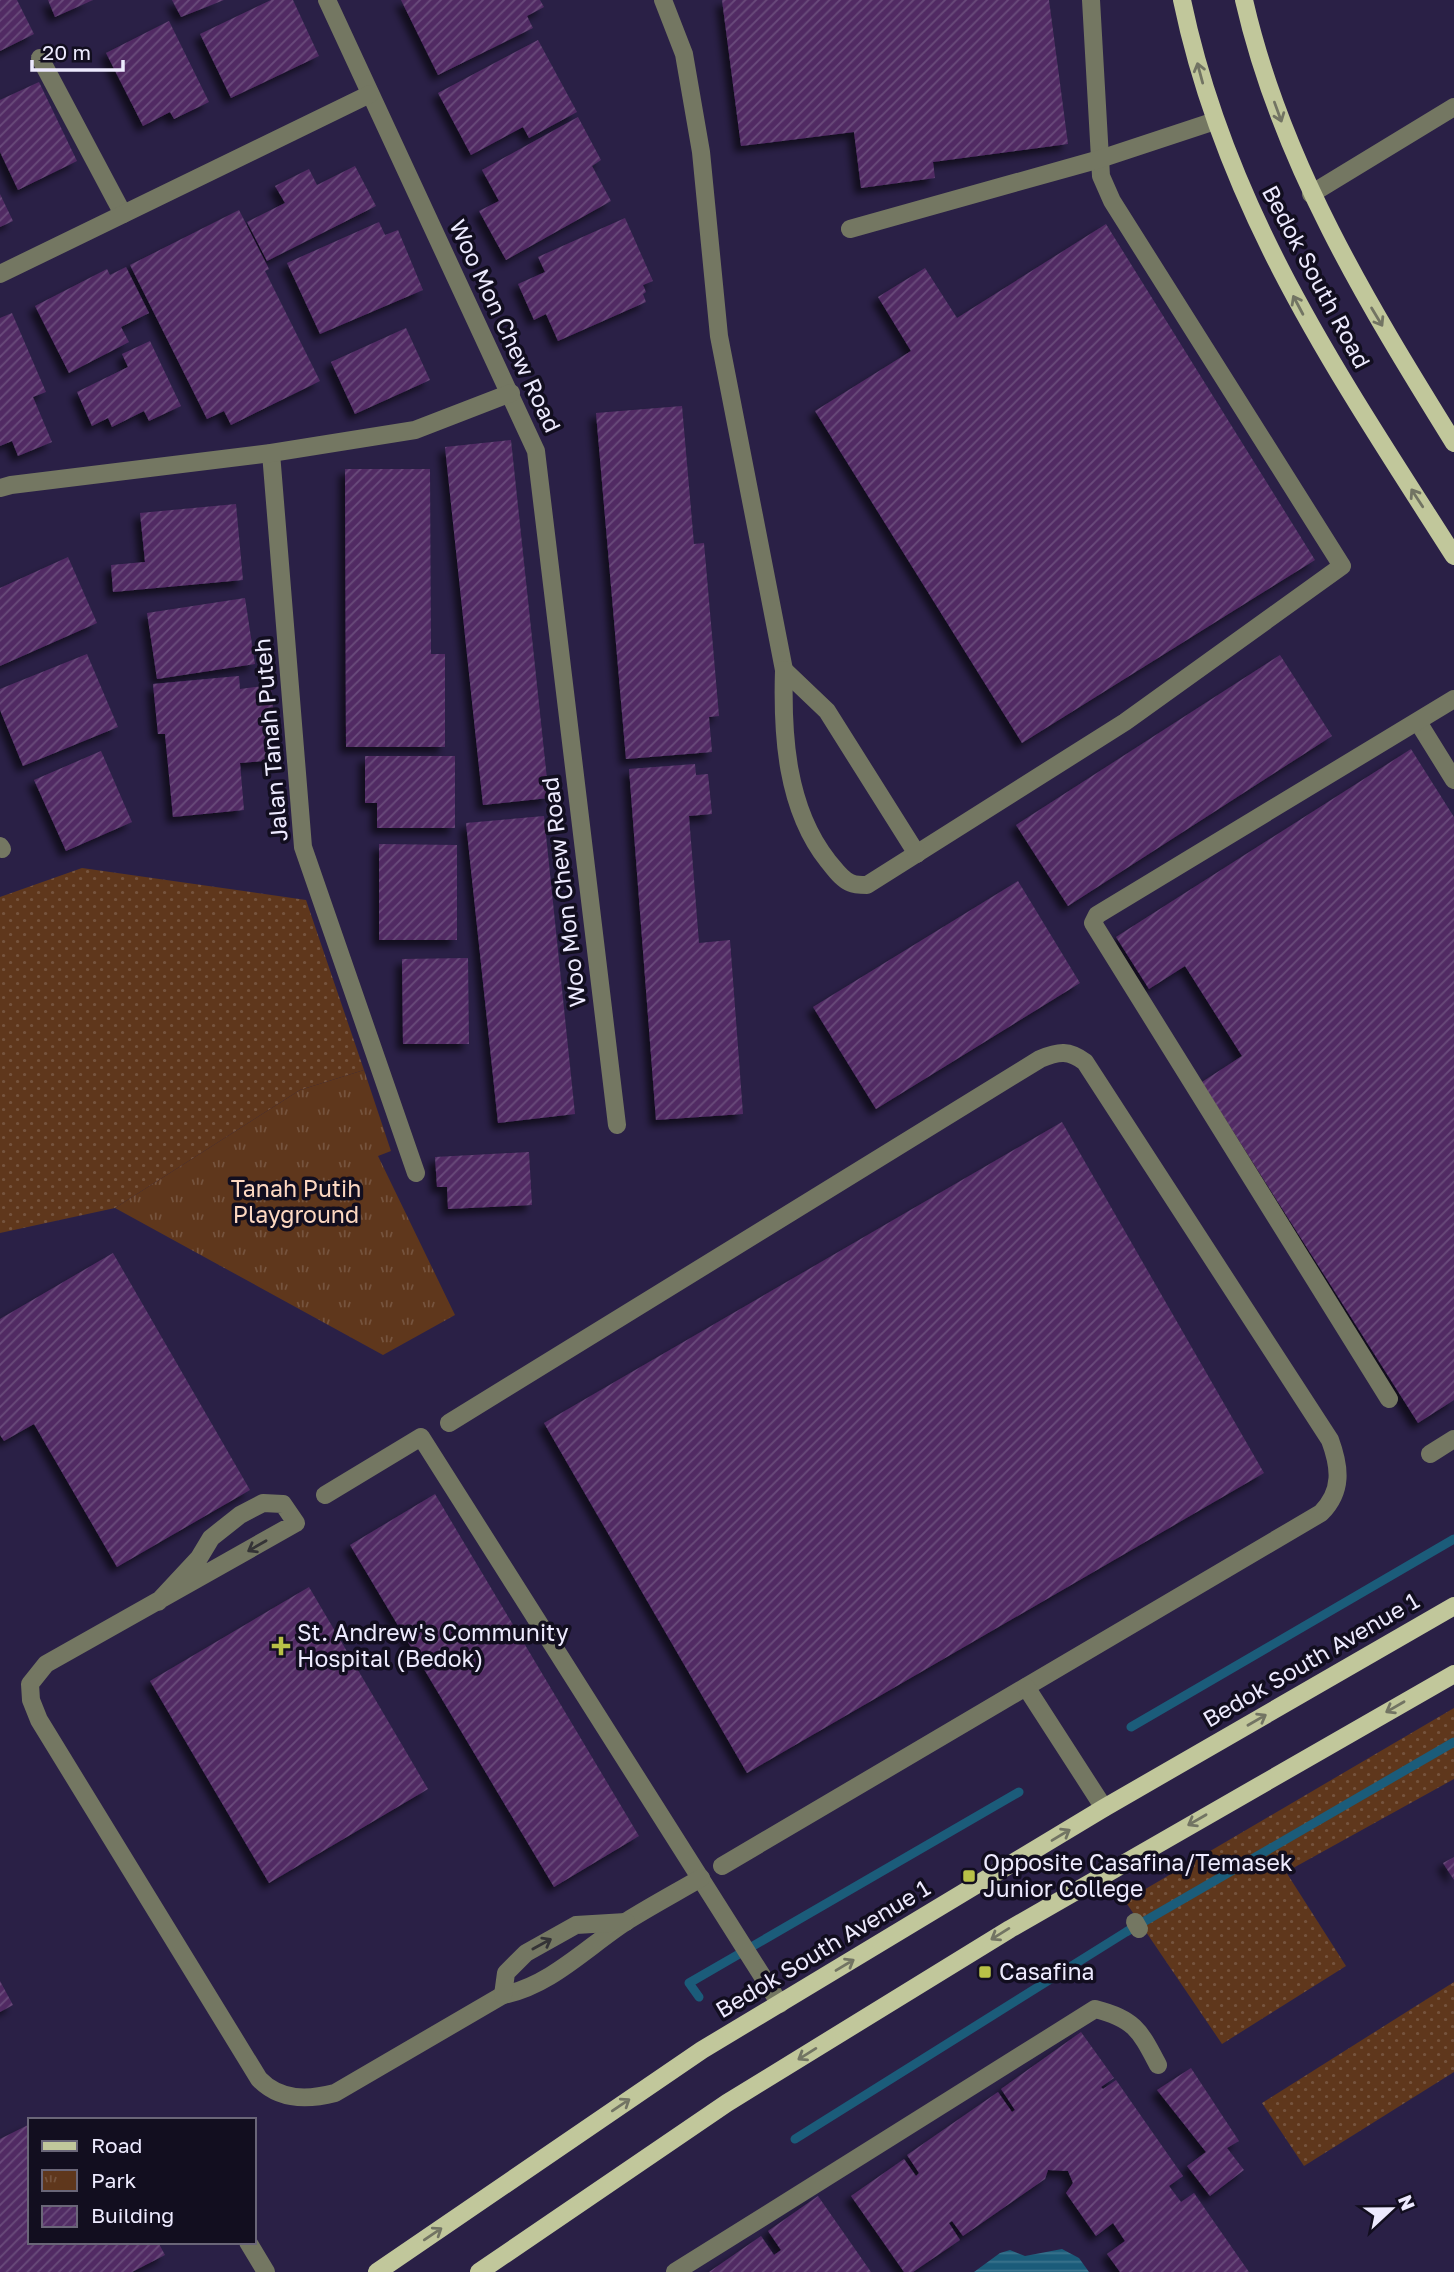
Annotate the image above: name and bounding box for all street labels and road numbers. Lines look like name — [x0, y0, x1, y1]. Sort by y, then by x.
street label: Bedok South Road — [1257, 180, 1377, 373]
street label: Woo Mon Chew Road — [444, 215, 568, 436]
street label: Jalan Tanah Puteh — [247, 637, 293, 843]
street label: Woo Mon Chew Road — [535, 775, 591, 1009]
street label: Bedok South Avenue 1 — [1197, 1586, 1424, 1733]
street label: Bedok South Avenue 1 — [710, 1873, 935, 2023]

